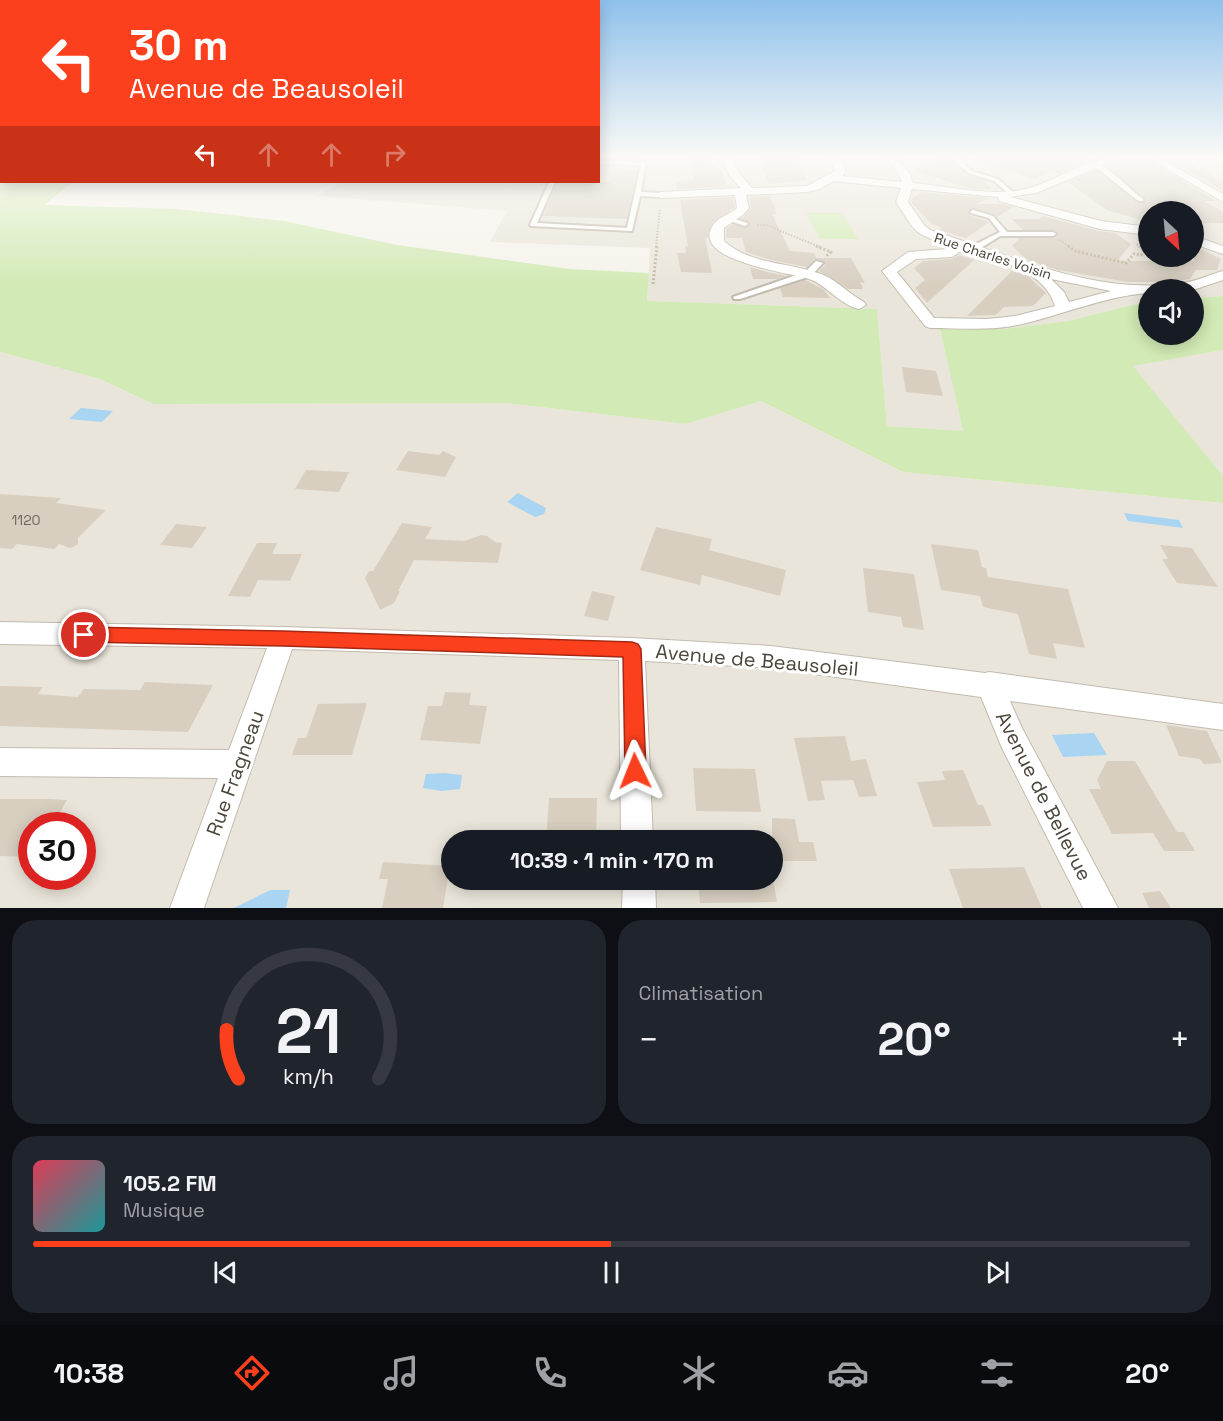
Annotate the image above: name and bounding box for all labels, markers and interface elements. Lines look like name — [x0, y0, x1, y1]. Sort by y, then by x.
text: 30 m — [129, 19, 228, 72]
icon: left — [30, 24, 108, 102]
text: Avenue de Beausoleil — [129, 71, 404, 106]
icon: left — [189, 138, 222, 171]
icon: ahead — [252, 138, 285, 171]
icon: ahead — [315, 138, 348, 171]
icon: right — [378, 138, 411, 171]
north arrow — [1138, 201, 1204, 267]
map controls — [1138, 201, 1204, 345]
street label: Rue Charles Voisin — [932, 229, 1054, 283]
button: sound — [1138, 279, 1204, 345]
house number: 1120 — [11, 511, 41, 529]
pin — [58, 609, 109, 660]
icon: arrive — [67, 618, 100, 651]
street label: Avenue de Beausoleil — [654, 638, 860, 682]
street label: Rue Fragneau — [200, 707, 270, 839]
street label: Avenue de Bellevue — [990, 707, 1098, 885]
position arrow — [603, 739, 667, 803]
speed limit sign: 30 — [18, 812, 96, 890]
text: 10:39 · 1 min · 170 m — [510, 846, 714, 874]
text: Climatisation — [639, 980, 763, 1006]
text: 21 — [276, 992, 341, 1071]
text: 20° — [877, 1011, 951, 1068]
text: − — [639, 1019, 659, 1061]
text: + — [1170, 1019, 1190, 1061]
text: km/h — [283, 1063, 334, 1090]
text: 105.2 FM — [123, 1169, 217, 1197]
text: Musique — [123, 1197, 205, 1223]
icon: previous — [209, 1256, 242, 1289]
icon: pause — [595, 1256, 628, 1289]
icon: next — [981, 1256, 1014, 1289]
icon: directions — [231, 1352, 273, 1394]
icon: music — [380, 1352, 422, 1394]
icon: phone — [529, 1352, 571, 1394]
icon: climate — [678, 1352, 720, 1394]
icon: car — [827, 1352, 869, 1394]
icon: filters — [976, 1352, 1018, 1394]
text: 10:38 — [54, 1356, 124, 1391]
text: 20° — [1125, 1356, 1169, 1391]

